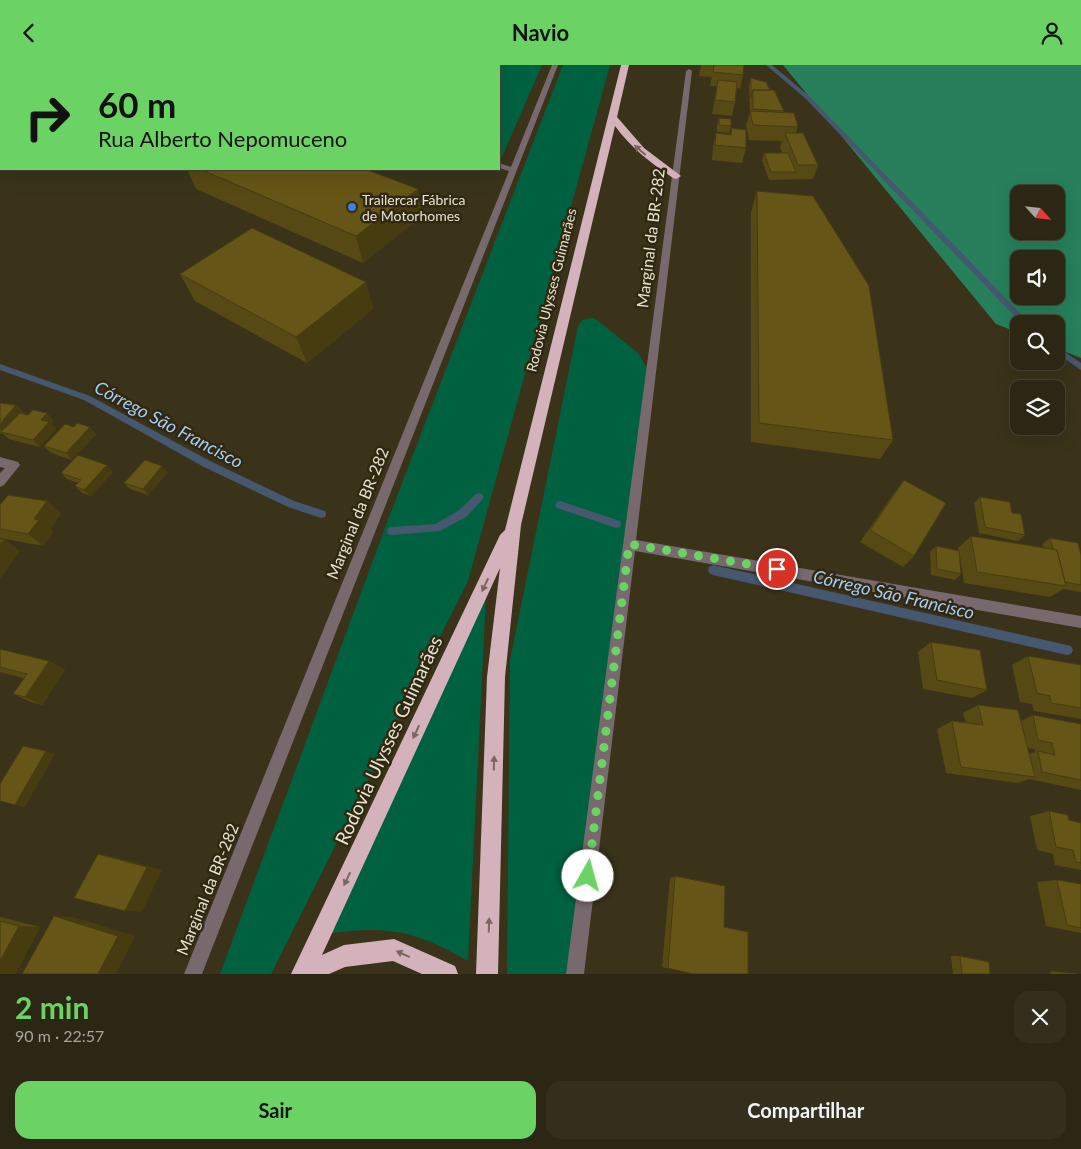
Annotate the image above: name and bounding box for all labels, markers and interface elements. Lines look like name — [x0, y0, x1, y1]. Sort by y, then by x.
icon: back — [15, 19, 43, 47]
text: Navio — [512, 19, 569, 46]
icon: person — [1038, 19, 1066, 47]
text: 60 m — [98, 83, 176, 125]
icon: right — [15, 85, 80, 150]
text: Rua Alberto Nepomuceno — [98, 125, 347, 152]
one-way arrow — [634, 145, 646, 156]
street label: Marginal da BR-282 — [632, 167, 668, 309]
north arrow — [1010, 185, 1065, 240]
map controls — [1010, 185, 1065, 435]
place label: Trailercar Fábrica de Motorhomes — [362, 191, 465, 224]
marker: Trailercar Fábrica de Motorhomes — [346, 201, 358, 213]
street label: Rodovia Ulysses Guimarães — [522, 207, 580, 373]
button: sound — [1010, 250, 1065, 305]
button: search — [1010, 315, 1065, 370]
water label: Córrego São Francisco — [91, 376, 247, 472]
button: layers — [1010, 380, 1065, 435]
street label: Marginal da BR-282 — [322, 444, 392, 582]
pin — [756, 548, 798, 590]
icon: arrive — [763, 555, 791, 583]
water label: Córrego São Francisco — [811, 565, 977, 623]
one-way arrow — [480, 577, 489, 592]
street label: Rodovia Ulysses Guimarães — [329, 632, 447, 848]
one-way arrow — [412, 725, 420, 739]
one-way arrow — [490, 755, 498, 771]
street label: Marginal da BR-282 — [172, 820, 242, 958]
position arrow — [561, 849, 613, 901]
one-way arrow — [343, 872, 351, 886]
one-way arrow — [485, 917, 493, 933]
one-way arrow — [396, 949, 410, 957]
text: 2 min — [15, 989, 89, 1025]
button: close — [1014, 991, 1066, 1043]
text: 90 m · 22:57 — [15, 1026, 104, 1045]
button: Sair — [15, 1081, 536, 1139]
button: Compartilhar — [546, 1081, 1066, 1139]

